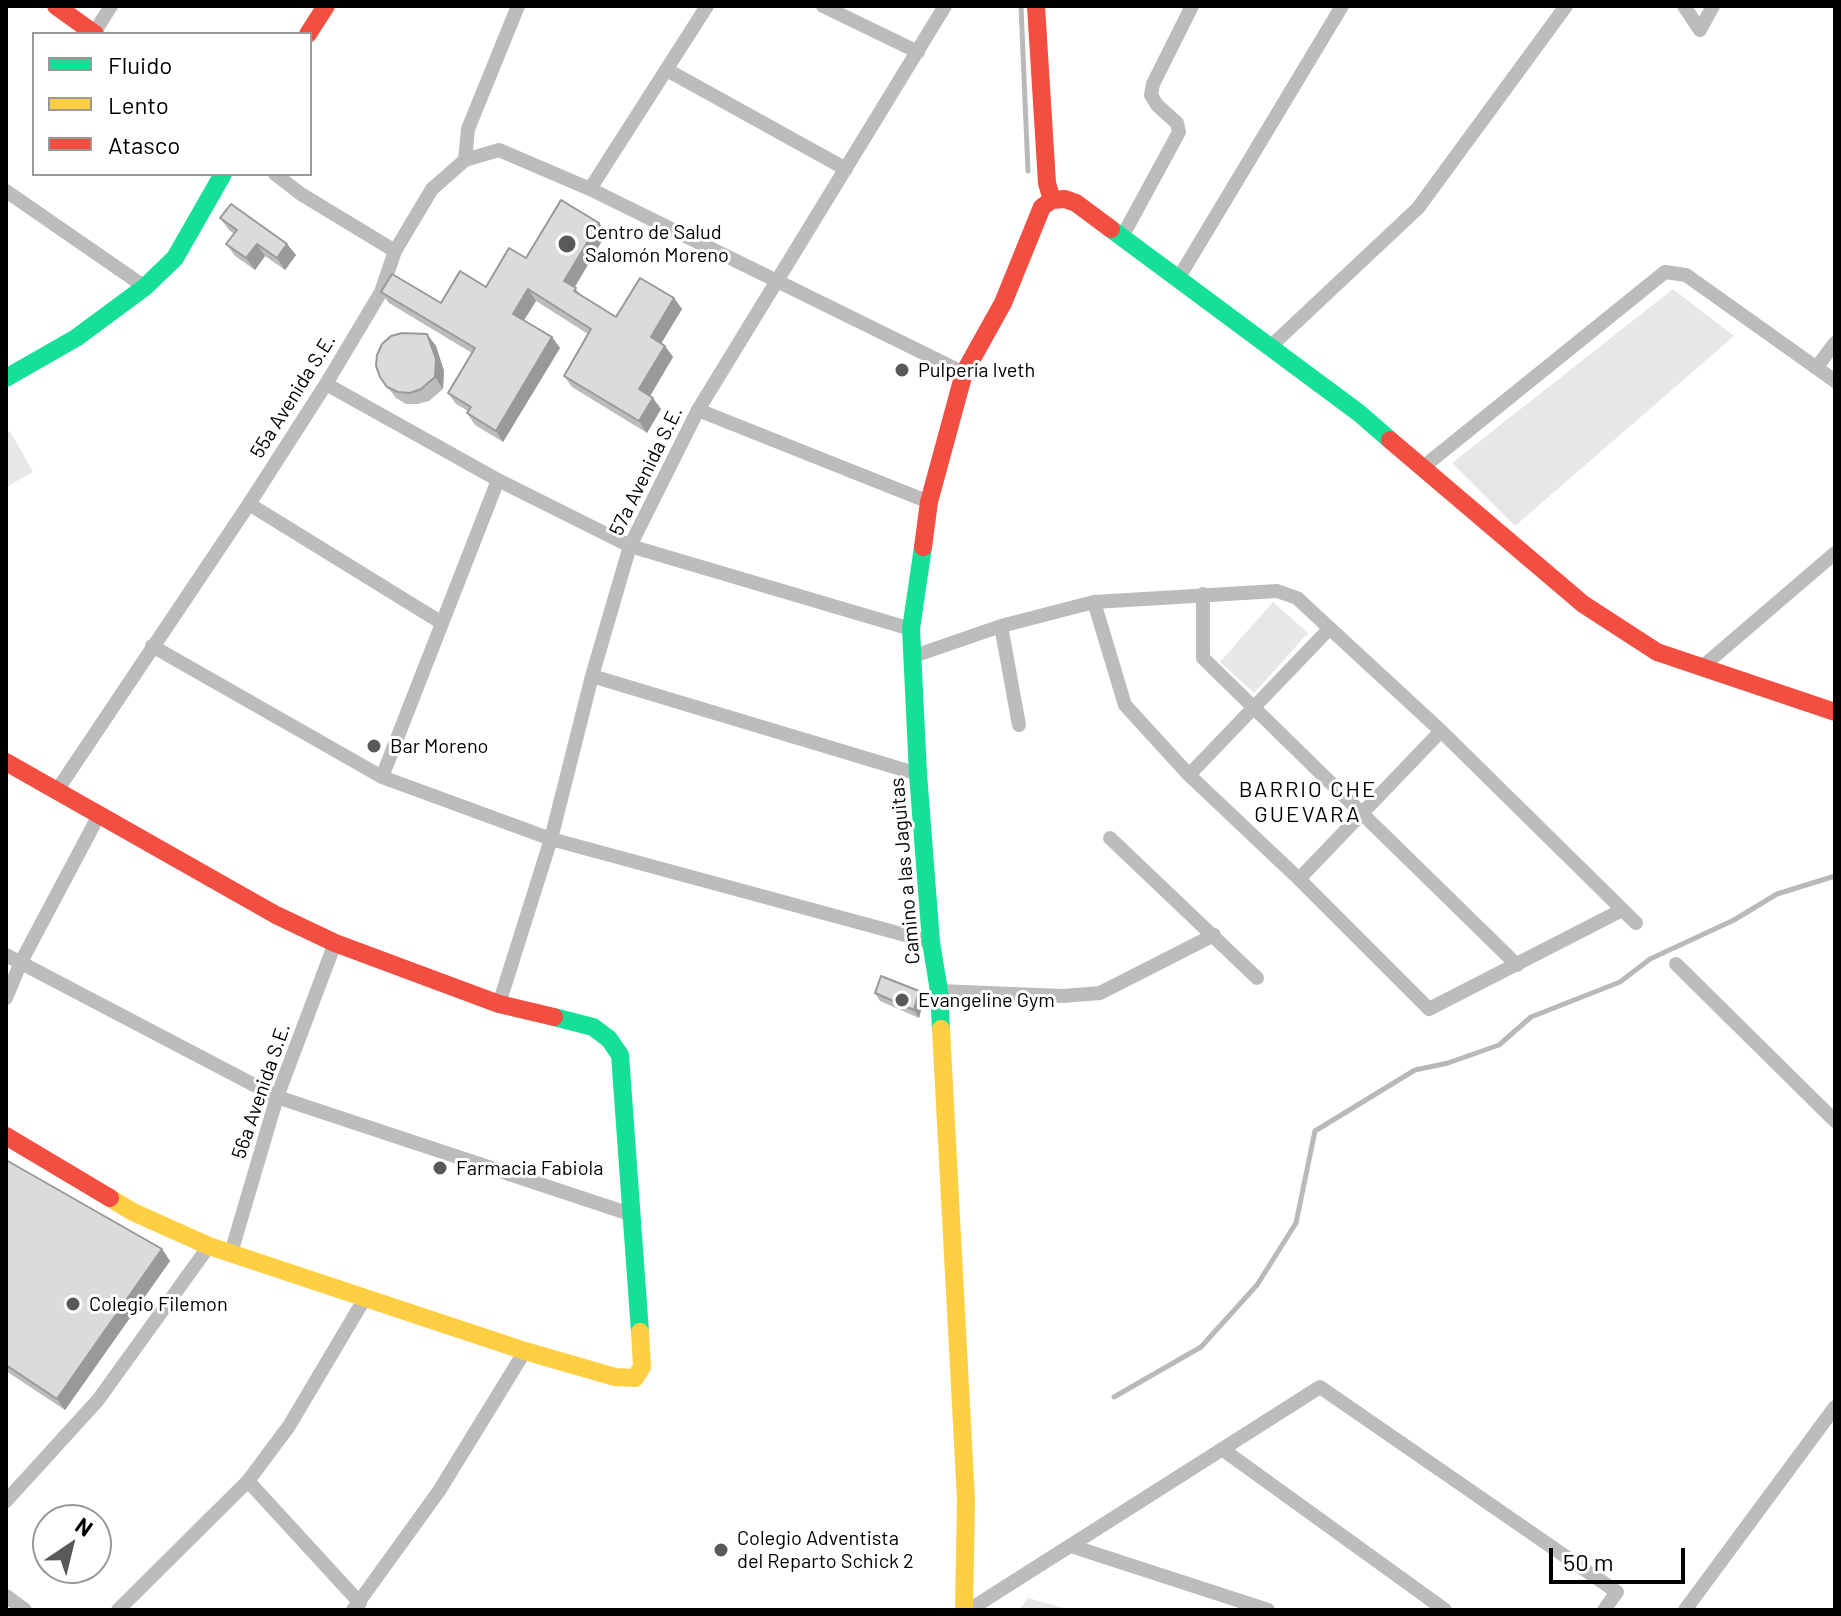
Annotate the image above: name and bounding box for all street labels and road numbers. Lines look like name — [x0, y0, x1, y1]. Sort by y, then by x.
street label: 55a Avenida S.E. — [245, 330, 341, 462]
street label: 57a Avenida S.E. — [604, 402, 688, 540]
street label: Camino a las Jaguitas — [885, 777, 925, 965]
street label: 56a Avenida S.E. — [227, 1020, 295, 1162]

